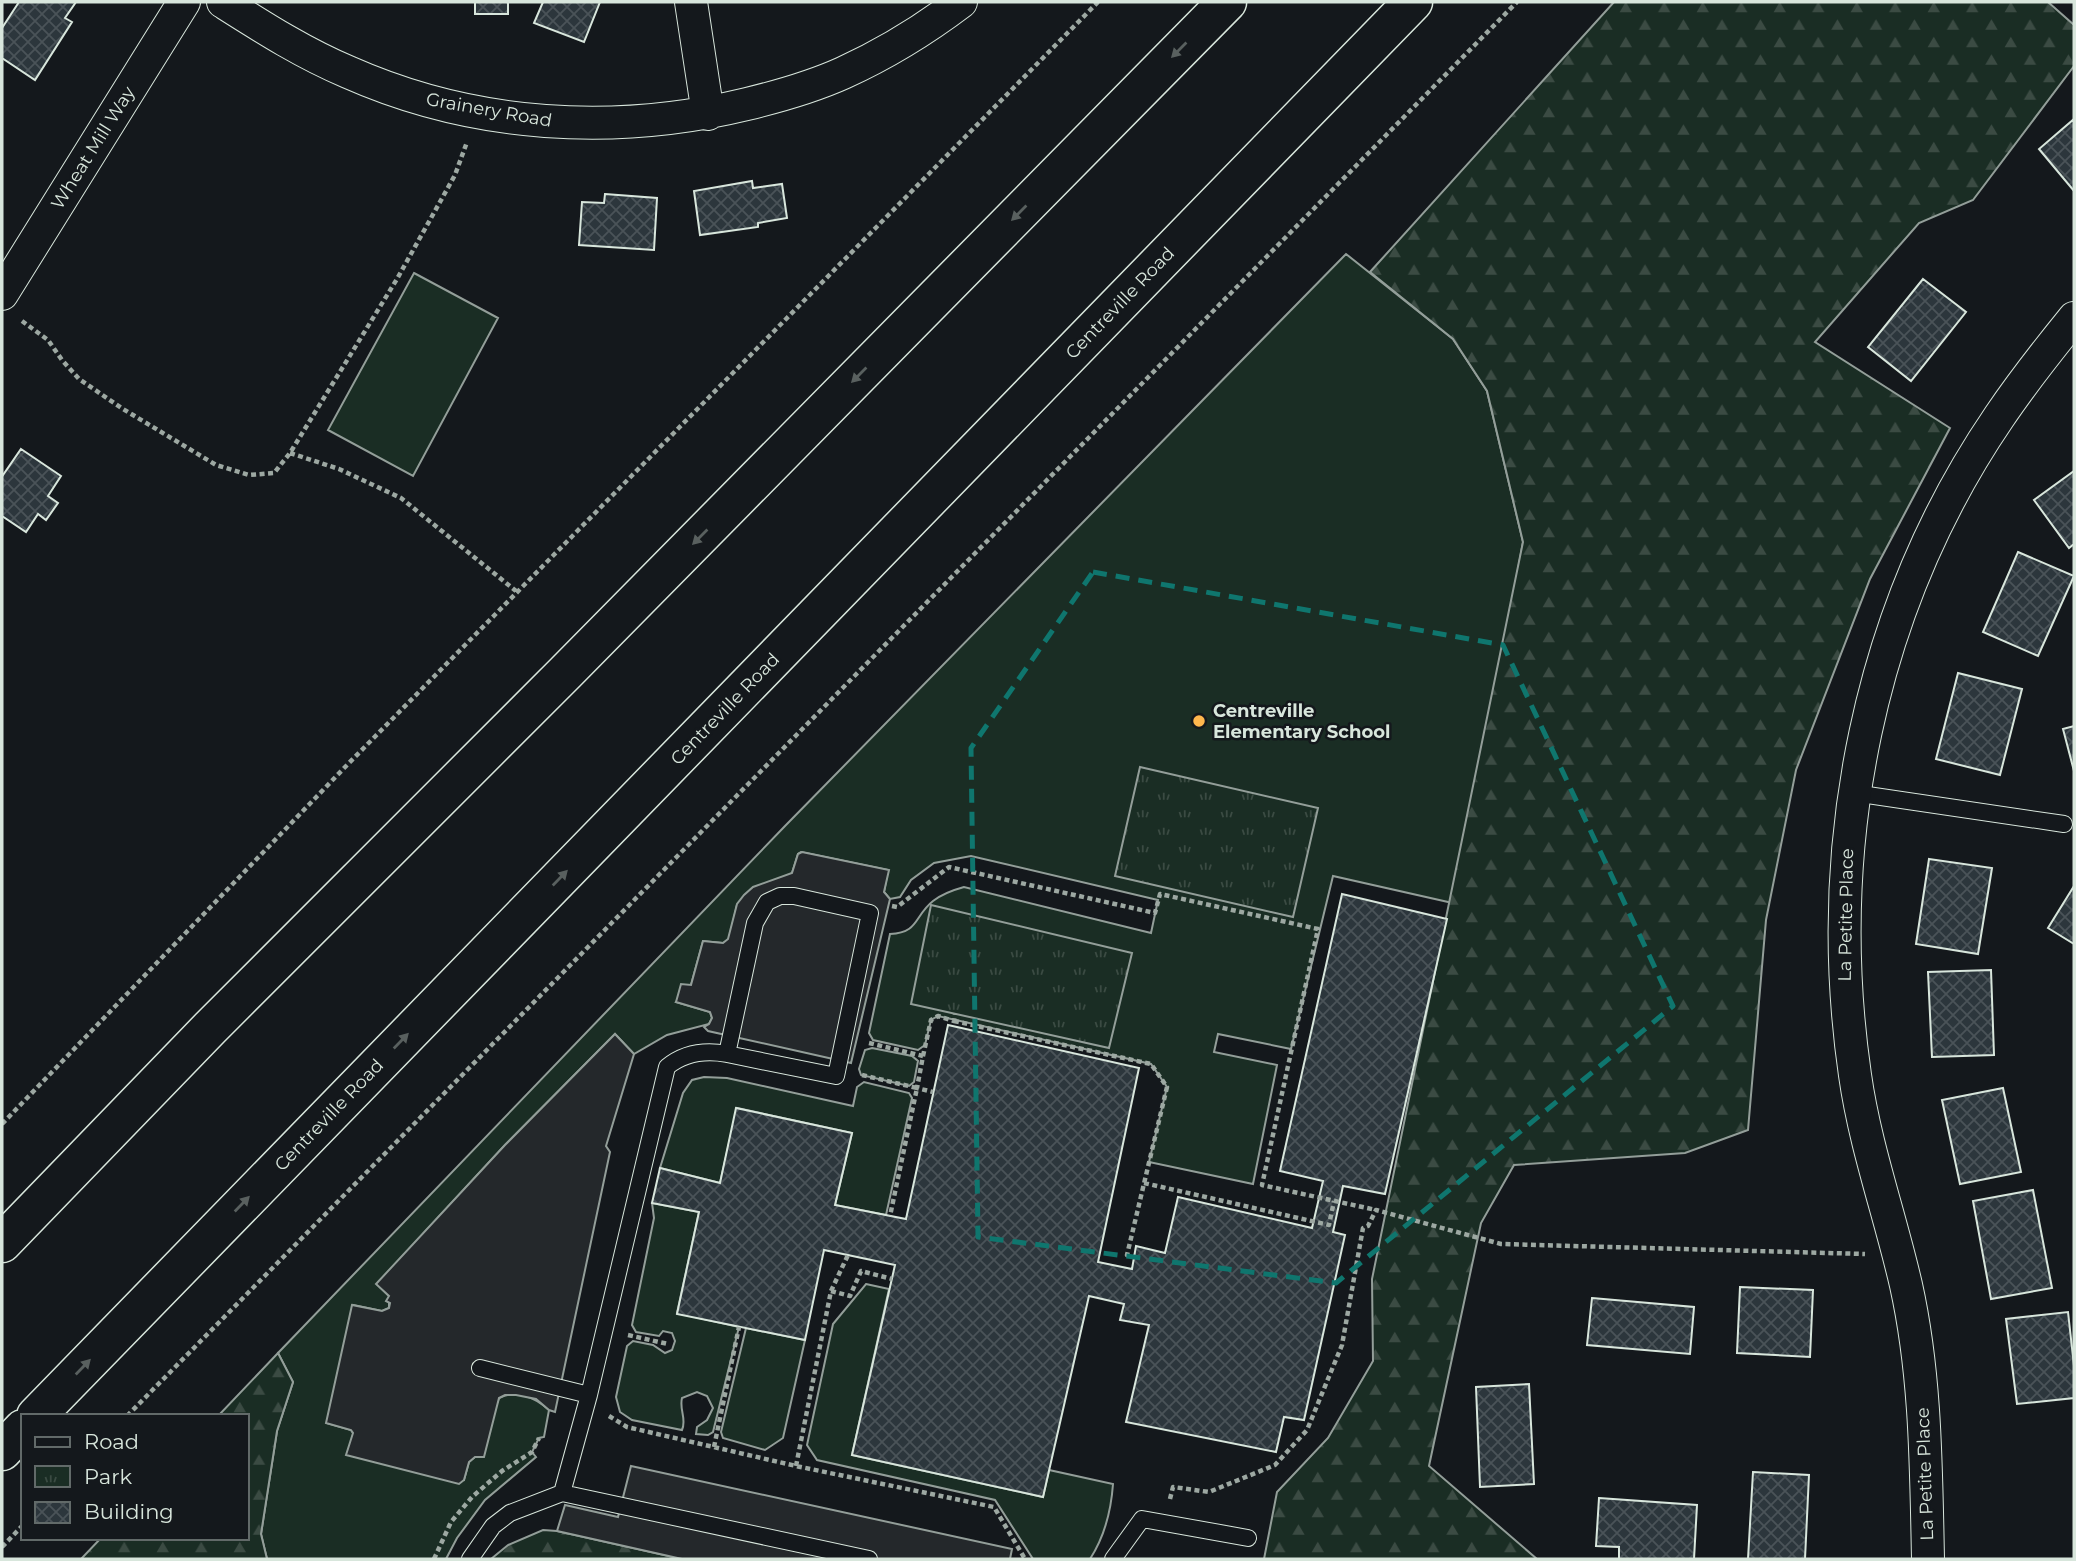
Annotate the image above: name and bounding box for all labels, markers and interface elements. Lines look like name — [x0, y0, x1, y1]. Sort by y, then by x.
one-way arrow — [1170, 42, 1187, 59]
street label: Wheat Mill Way — [46, 82, 140, 213]
street label: Grainery Road — [424, 88, 554, 132]
one-way arrow — [1011, 204, 1028, 221]
street label: Centreville Road — [1061, 242, 1179, 364]
one-way arrow — [851, 366, 868, 383]
one-way arrow — [691, 528, 708, 545]
street label: Centreville Road — [666, 648, 784, 770]
place label: Centreville Elementary School — [1213, 700, 1390, 743]
marker: Centreville Elementary School — [1191, 713, 1207, 729]
street label: La Petite Place — [1834, 848, 1858, 982]
one-way arrow — [551, 870, 567, 887]
one-way arrow — [392, 1033, 408, 1050]
street label: Centreville Road — [270, 1054, 388, 1176]
one-way arrow — [234, 1196, 250, 1213]
one-way arrow — [75, 1359, 91, 1376]
street label: La Petite Place — [1912, 1407, 1938, 1541]
legend — [21, 1414, 248, 1540]
text: Road — [84, 1429, 139, 1454]
text: Park — [84, 1464, 132, 1489]
text: Building — [84, 1499, 174, 1524]

